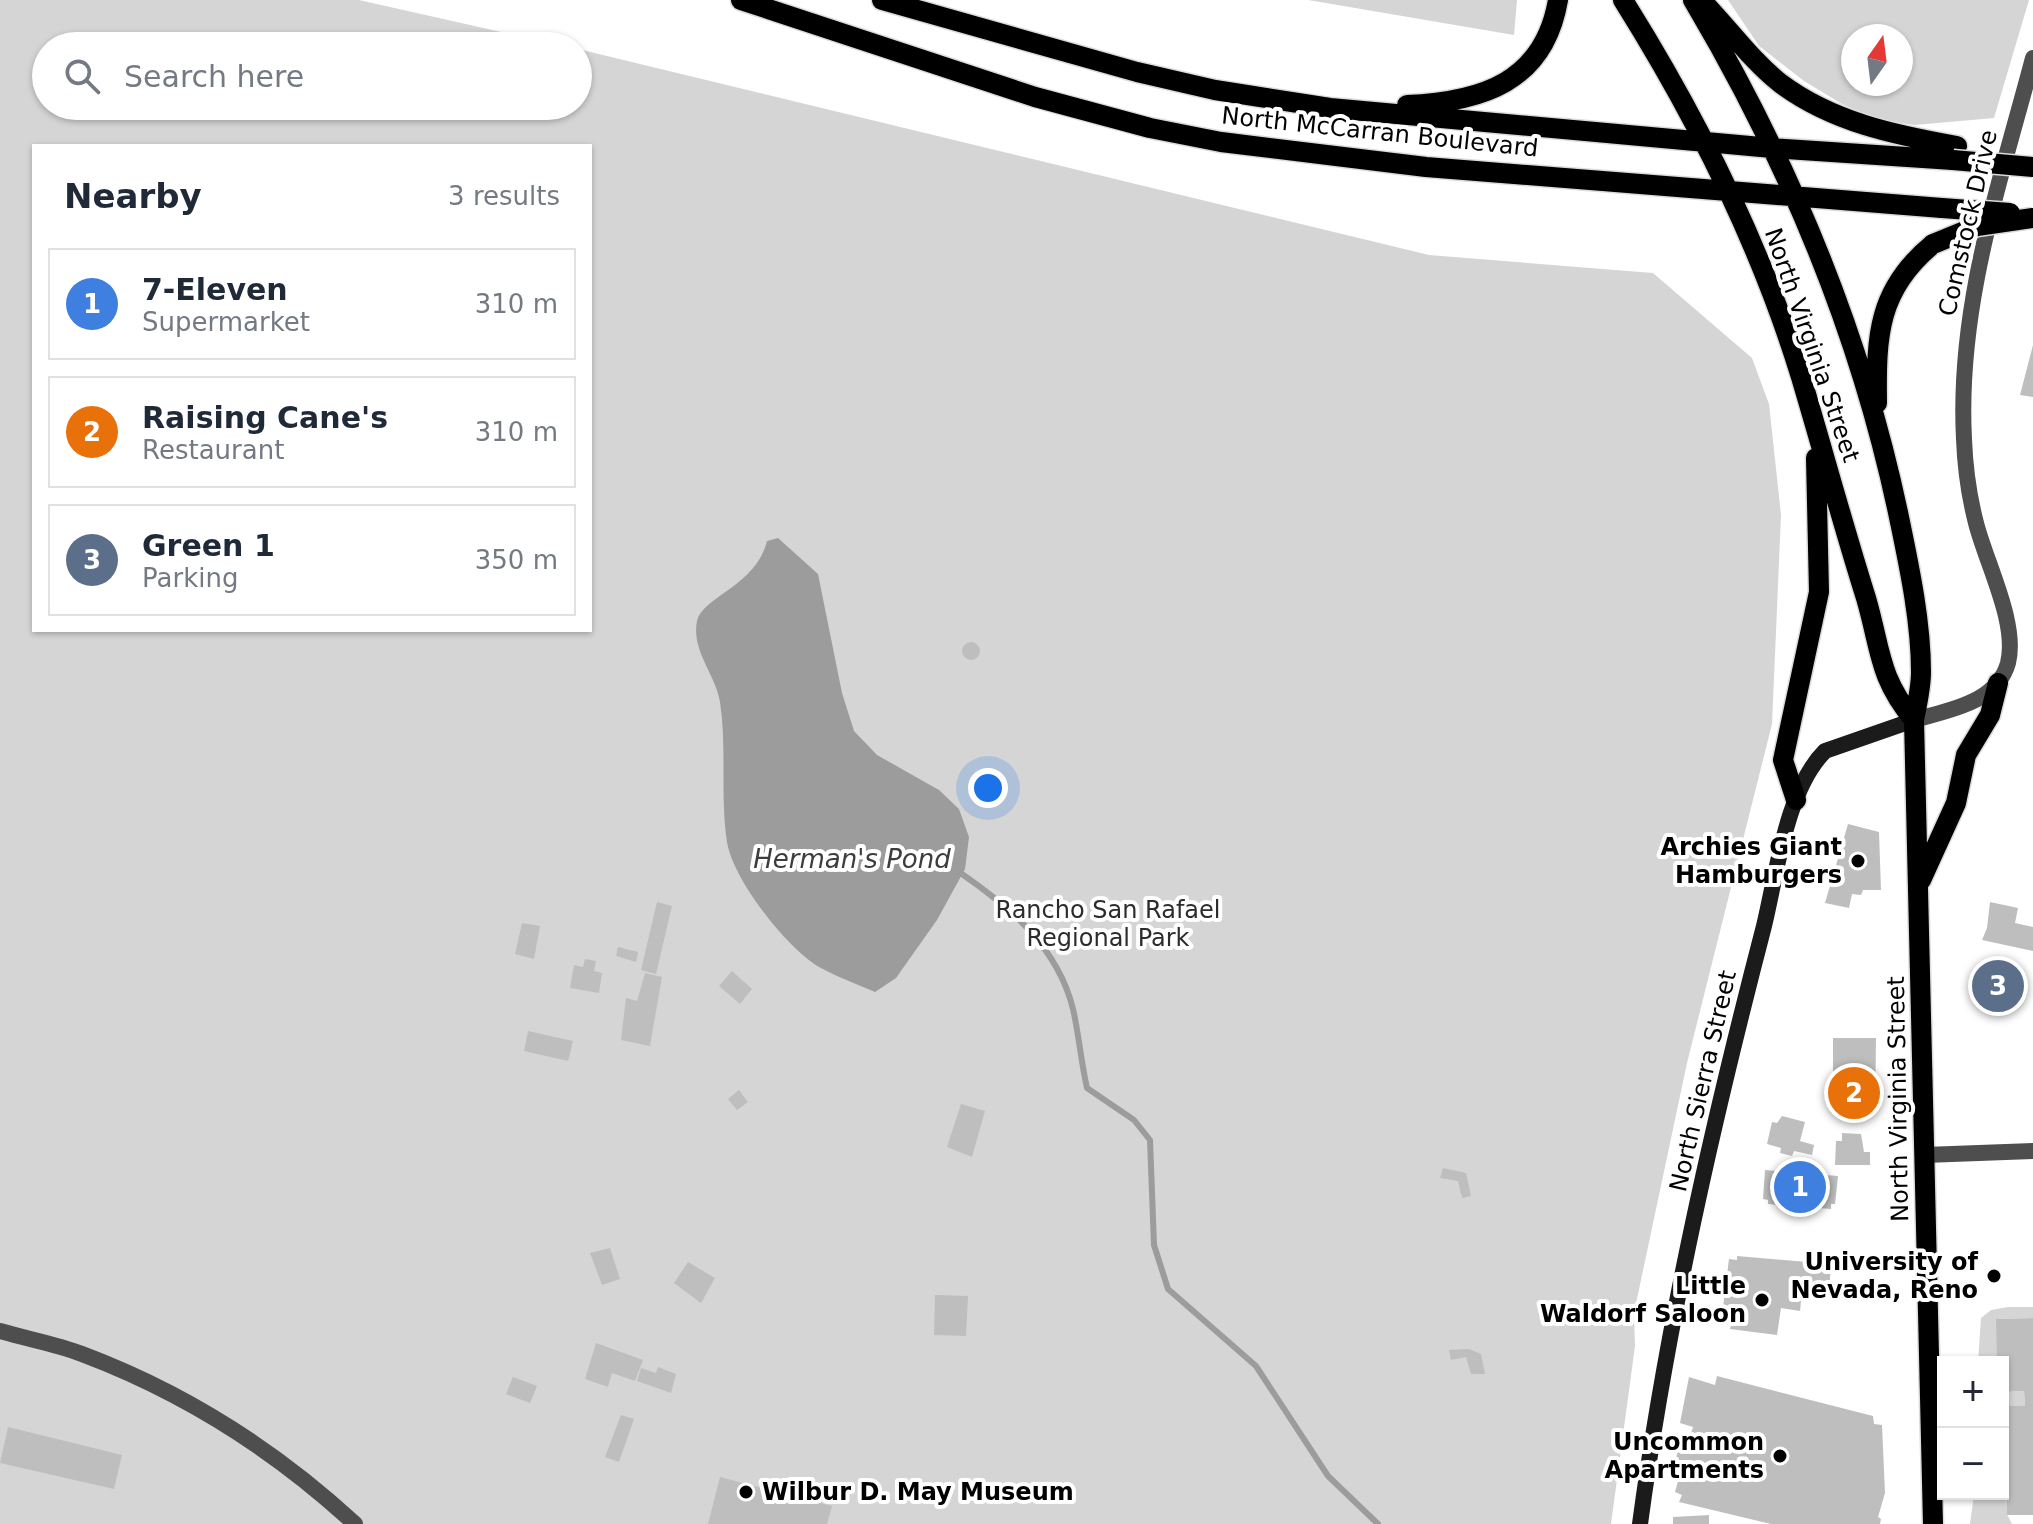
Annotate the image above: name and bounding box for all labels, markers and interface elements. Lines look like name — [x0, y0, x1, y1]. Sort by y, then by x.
north arrow — [1841, 24, 1913, 96]
search box — [32, 32, 592, 120]
icon: search — [60, 54, 104, 98]
text: Search here — [124, 59, 304, 94]
street label: North McCarran Boulevard — [1220, 101, 1540, 163]
street label: Comstock Drive — [1933, 127, 2003, 319]
text: Nearby — [64, 176, 202, 216]
text: 3 results — [448, 181, 560, 211]
street label: North Virginia Street — [1759, 224, 1865, 466]
text: 7-Eleven — [142, 272, 288, 307]
text: 1 — [83, 289, 101, 319]
text: 310 m — [475, 289, 558, 319]
text: Supermarket — [142, 307, 310, 337]
text: Raising Cane's — [142, 400, 388, 435]
text: 2 — [83, 417, 101, 447]
text: 310 m — [475, 417, 558, 447]
text: Restaurant — [142, 435, 284, 465]
text: Green 1 — [142, 528, 275, 563]
text: 3 — [83, 545, 101, 575]
text: 350 m — [475, 545, 558, 575]
text: Parking — [142, 563, 238, 593]
your location — [968, 768, 1008, 808]
place label: Archies Giant Hamburgers — [1660, 833, 1842, 889]
water label: Herman's Pond — [753, 844, 951, 874]
marker: Archies Giant Hamburgers — [1849, 852, 1867, 870]
park label: Rancho San Rafael Regional Park — [995, 896, 1221, 952]
pin: 3 — [1972, 956, 2024, 1016]
street label: North Sierra Street — [1664, 968, 1742, 1194]
street label: North Virginia Street — [1882, 976, 1914, 1222]
pin: 2 — [1828, 1063, 1880, 1123]
pin: 1 — [1774, 1157, 1826, 1217]
place label: University of Nevada, Reno — [1791, 1248, 1979, 1304]
marker: University of Nevada, Reno — [1985, 1267, 2003, 1285]
place label: Little Waldorf Saloon — [1540, 1272, 1746, 1328]
marker: Little Waldorf Saloon — [1753, 1291, 1771, 1309]
map controls — [1937, 1356, 2009, 1500]
button: + — [1937, 1356, 2009, 1428]
place label: Uncommon Apartments — [1605, 1428, 1764, 1484]
button: − — [1937, 1428, 2009, 1500]
marker: Uncommon Apartments — [1771, 1447, 1789, 1465]
place label: Wilbur D. May Museum — [762, 1478, 1074, 1506]
marker: Wilbur D. May Museum — [737, 1483, 755, 1501]

